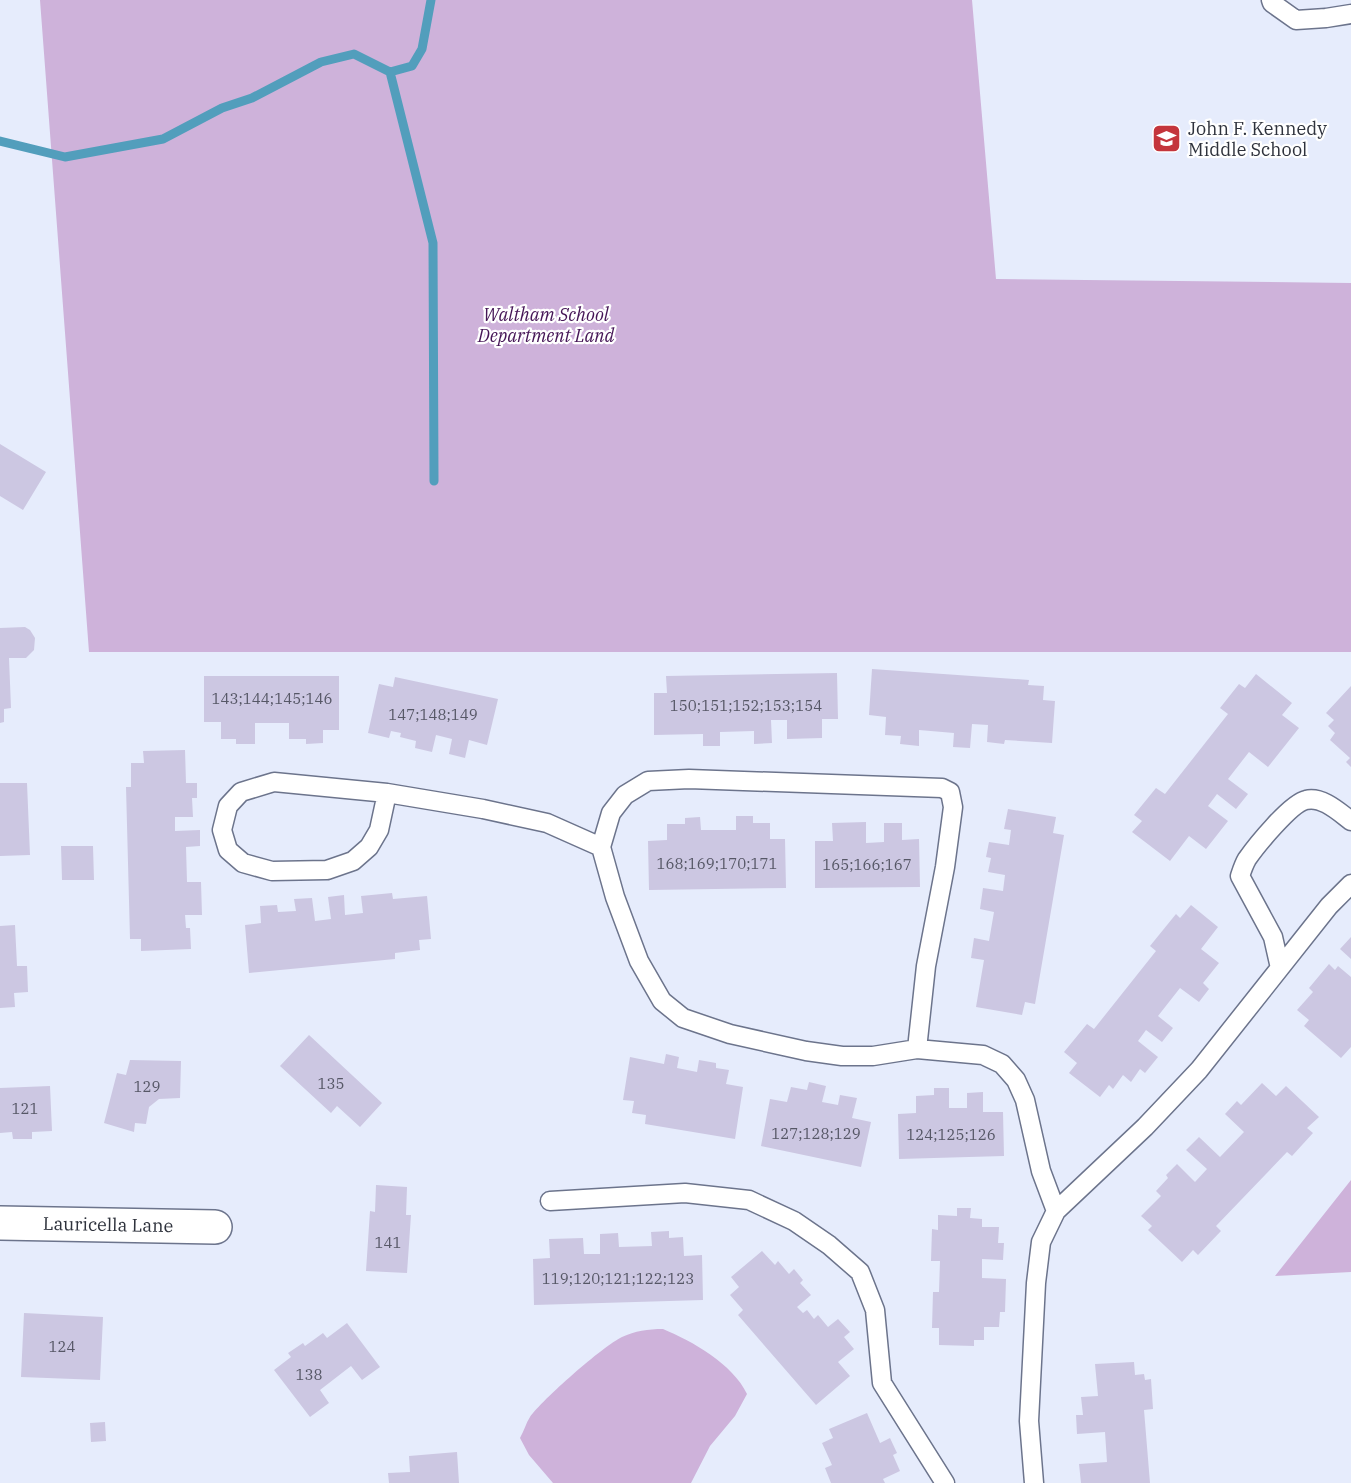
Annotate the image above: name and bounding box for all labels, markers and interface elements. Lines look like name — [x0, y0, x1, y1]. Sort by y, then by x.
place label: John F. Kennedy Middle School — [1188, 117, 1327, 161]
school or university icon: John F. Kennedy Middle School — [1151, 123, 1183, 155]
park label: Waltham School Department Land — [477, 303, 614, 347]
house number: 143;144;145;146 — [212, 689, 332, 708]
house number: 150;151;152;153;154 — [670, 696, 822, 715]
house number: 147;148;149 — [388, 705, 478, 724]
house number: 168;169;170;171 — [657, 854, 777, 873]
house number: 165;166;167 — [822, 855, 912, 874]
house number: 135 — [317, 1074, 345, 1093]
house number: 129 — [133, 1077, 161, 1096]
house number: 121 — [11, 1099, 39, 1118]
house number: 127;128;129 — [771, 1124, 861, 1143]
house number: 124;125;126 — [906, 1125, 996, 1144]
street label: Lauricella Lane — [43, 1212, 173, 1237]
house number: 141 — [374, 1233, 402, 1252]
house number: 119;120;121;122;123 — [542, 1269, 694, 1288]
house number: 124 — [48, 1337, 76, 1356]
house number: 138 — [295, 1365, 323, 1384]

